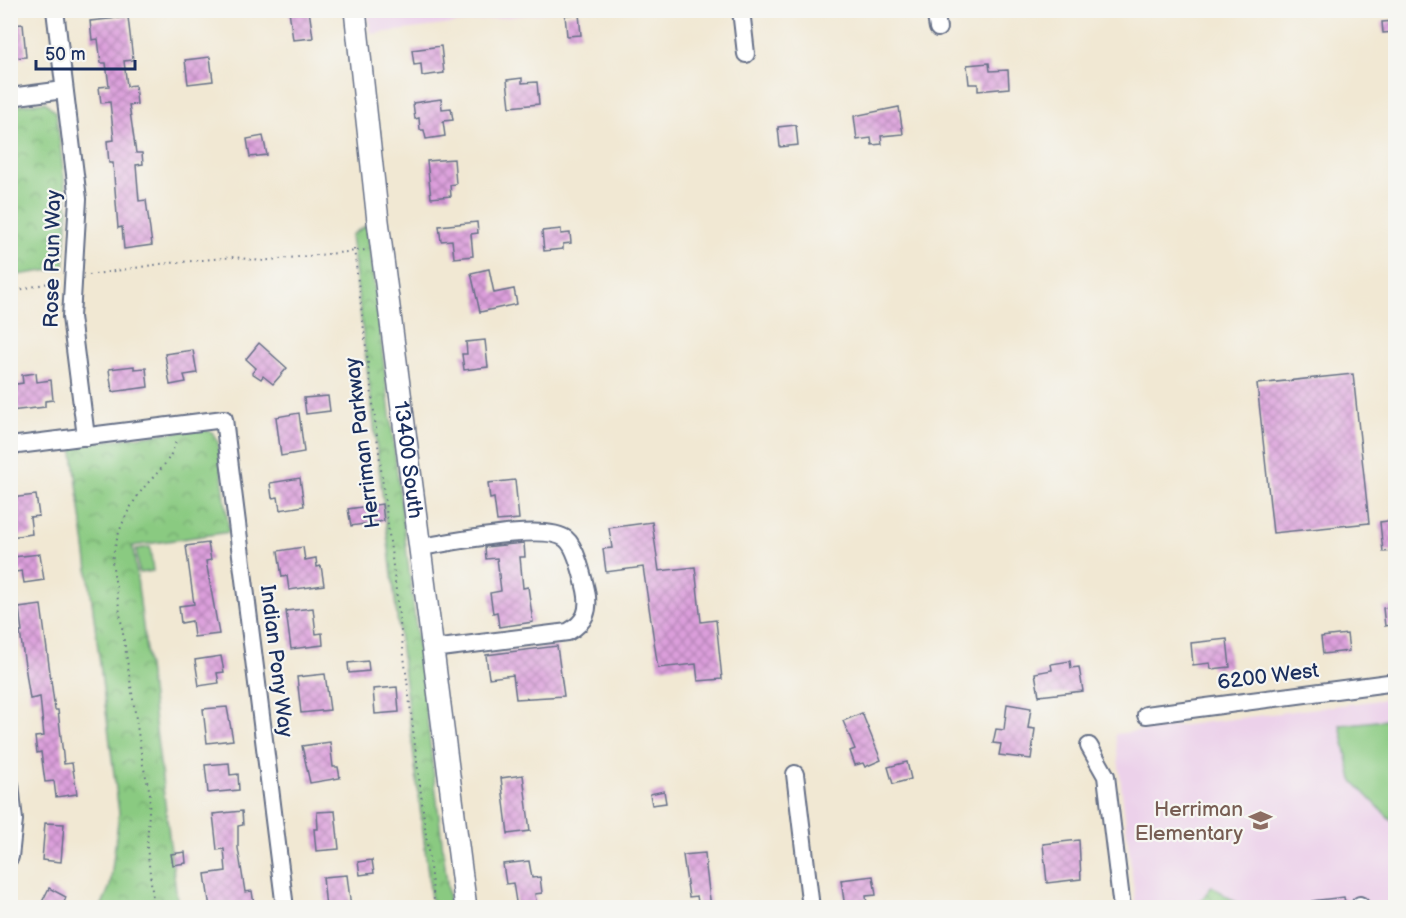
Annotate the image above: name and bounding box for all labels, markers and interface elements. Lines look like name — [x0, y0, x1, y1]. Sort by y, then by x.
scale bar — [36, 33, 135, 71]
text: 50 m — [45, 44, 86, 65]
street label: Rose Run Way — [39, 189, 66, 328]
street label: Herriman Parkway — [340, 356, 385, 530]
street label: 13400 South — [388, 400, 428, 520]
street label: Indian Pony Way — [255, 584, 298, 739]
street label: 6200 West — [1216, 658, 1321, 695]
place label: Herriman Elementary — [1135, 797, 1243, 846]
school or university icon: Herriman Elementary — [1248, 808, 1274, 834]

